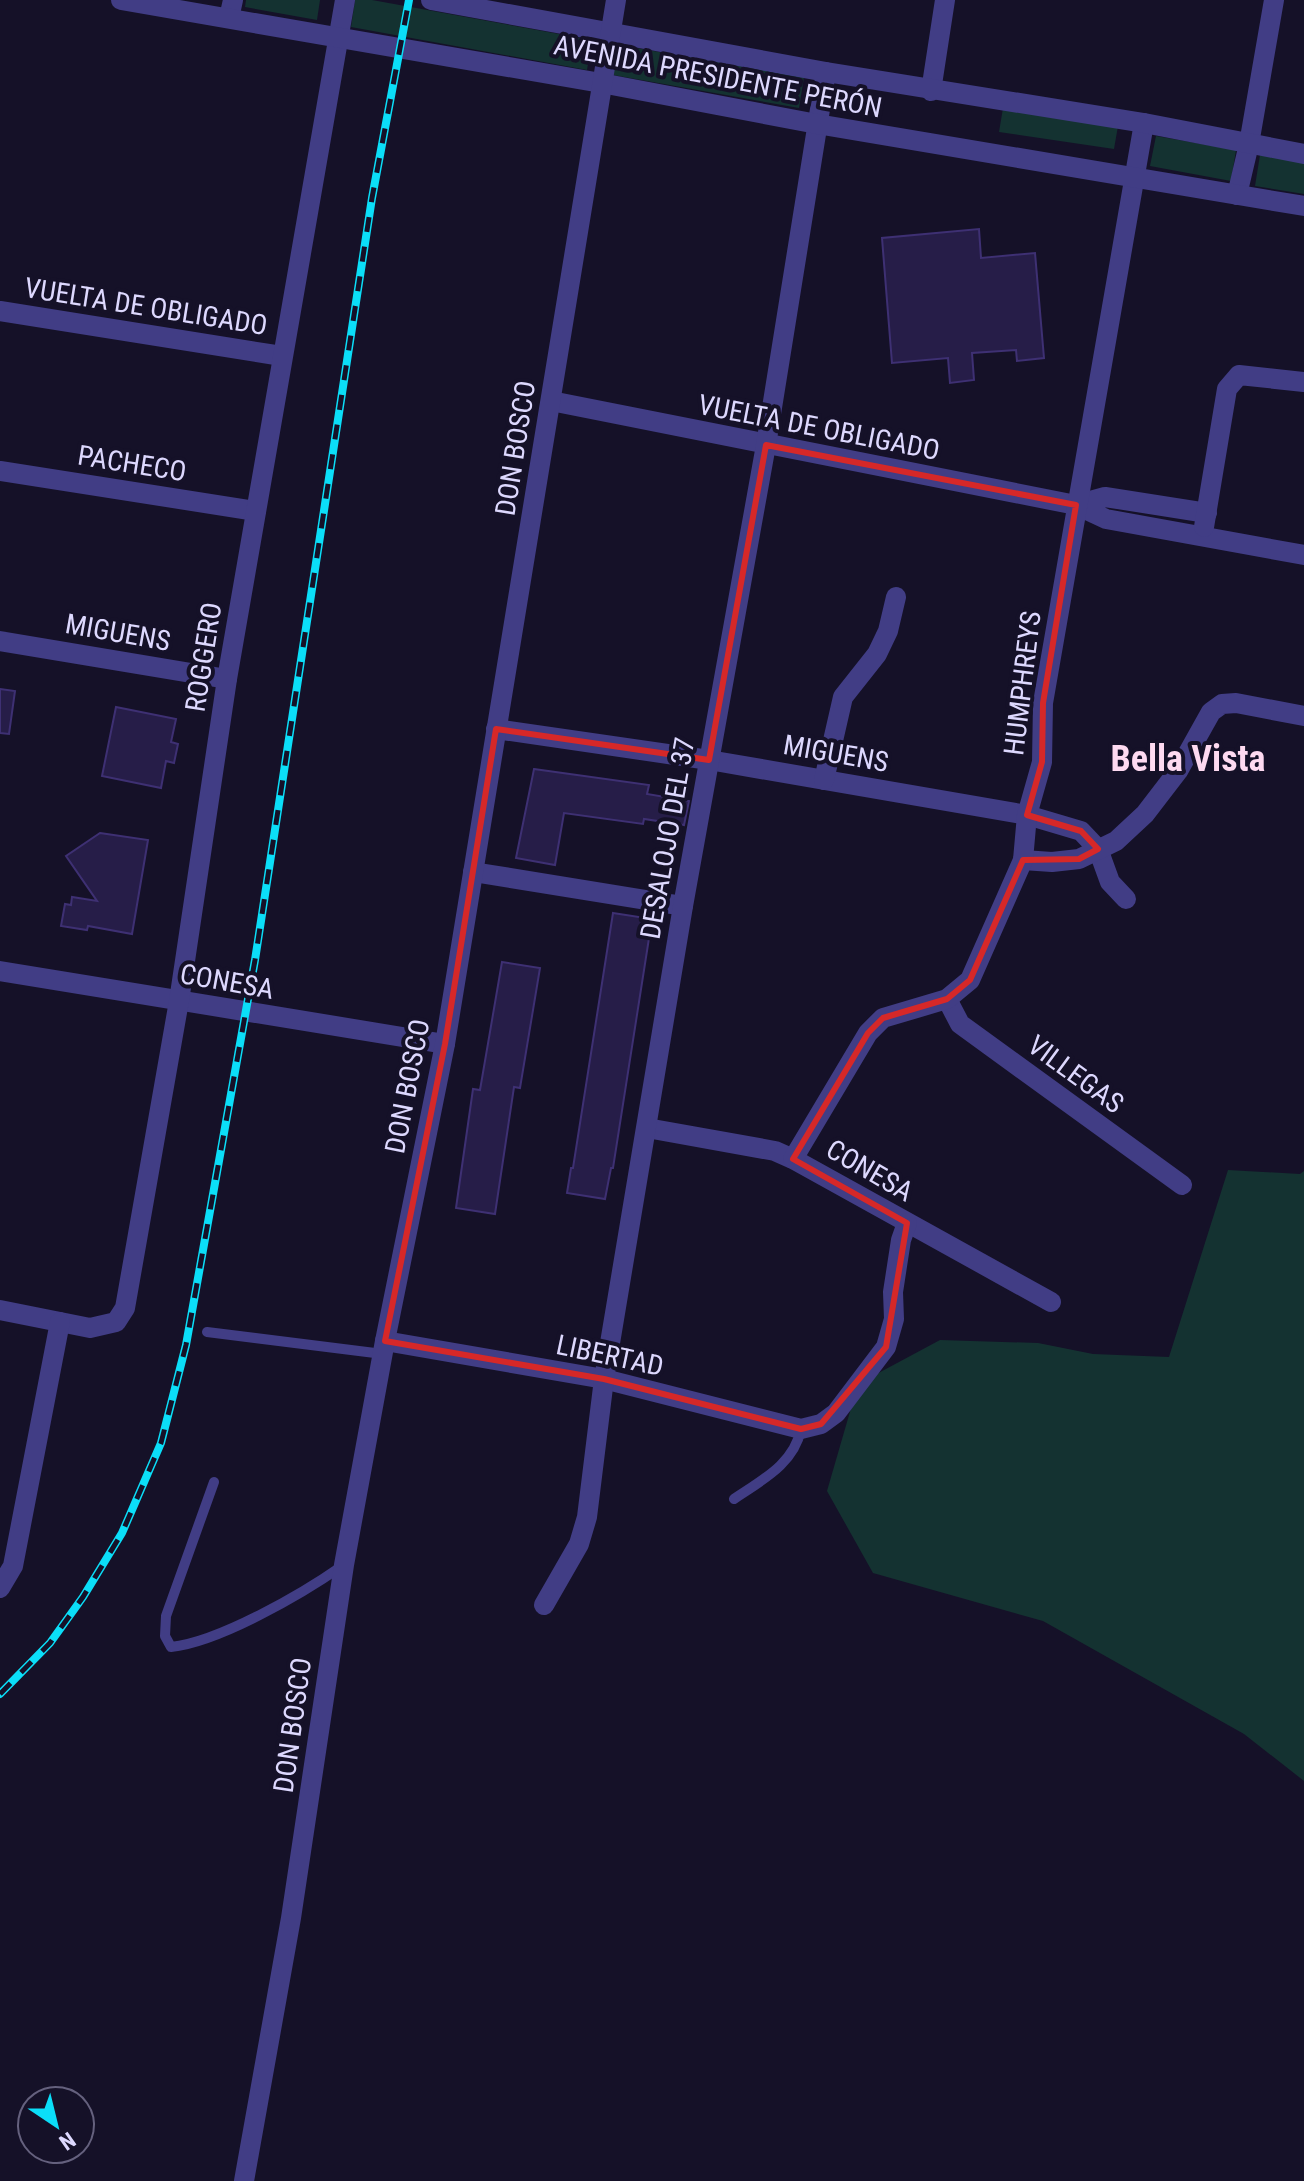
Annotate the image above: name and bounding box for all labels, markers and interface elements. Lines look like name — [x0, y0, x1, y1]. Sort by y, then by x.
street label: AVENIDA PRESIDENTE PERÓN — [551, 28, 885, 124]
street label: VUELTA DE OBLIGADO — [22, 271, 270, 342]
street label: DON BOSCO — [489, 378, 542, 518]
street label: VUELTA DE OBLIGADO — [695, 388, 942, 467]
street label: PACHECO — [75, 439, 189, 488]
street label: ROGGERO — [179, 600, 228, 714]
street label: MIGUENS — [63, 607, 173, 658]
street label: HUMPHREYS — [997, 609, 1048, 757]
street label: MIGUENS — [781, 728, 891, 779]
street label: DESALOJO DEL 37 — [634, 735, 701, 941]
district label: Bella Vista — [1110, 738, 1266, 780]
street label: CONESA — [177, 957, 276, 1006]
street label: DON BOSCO — [378, 1016, 437, 1156]
street label: VILLEGAS — [1021, 1029, 1130, 1120]
street label: CONESA — [821, 1132, 919, 1208]
street label: LIBERTAD — [553, 1328, 667, 1383]
street label: DON BOSCO — [267, 1655, 318, 1795]
north arrow — [16, 2085, 96, 2165]
text: N — [54, 2127, 80, 2155]

